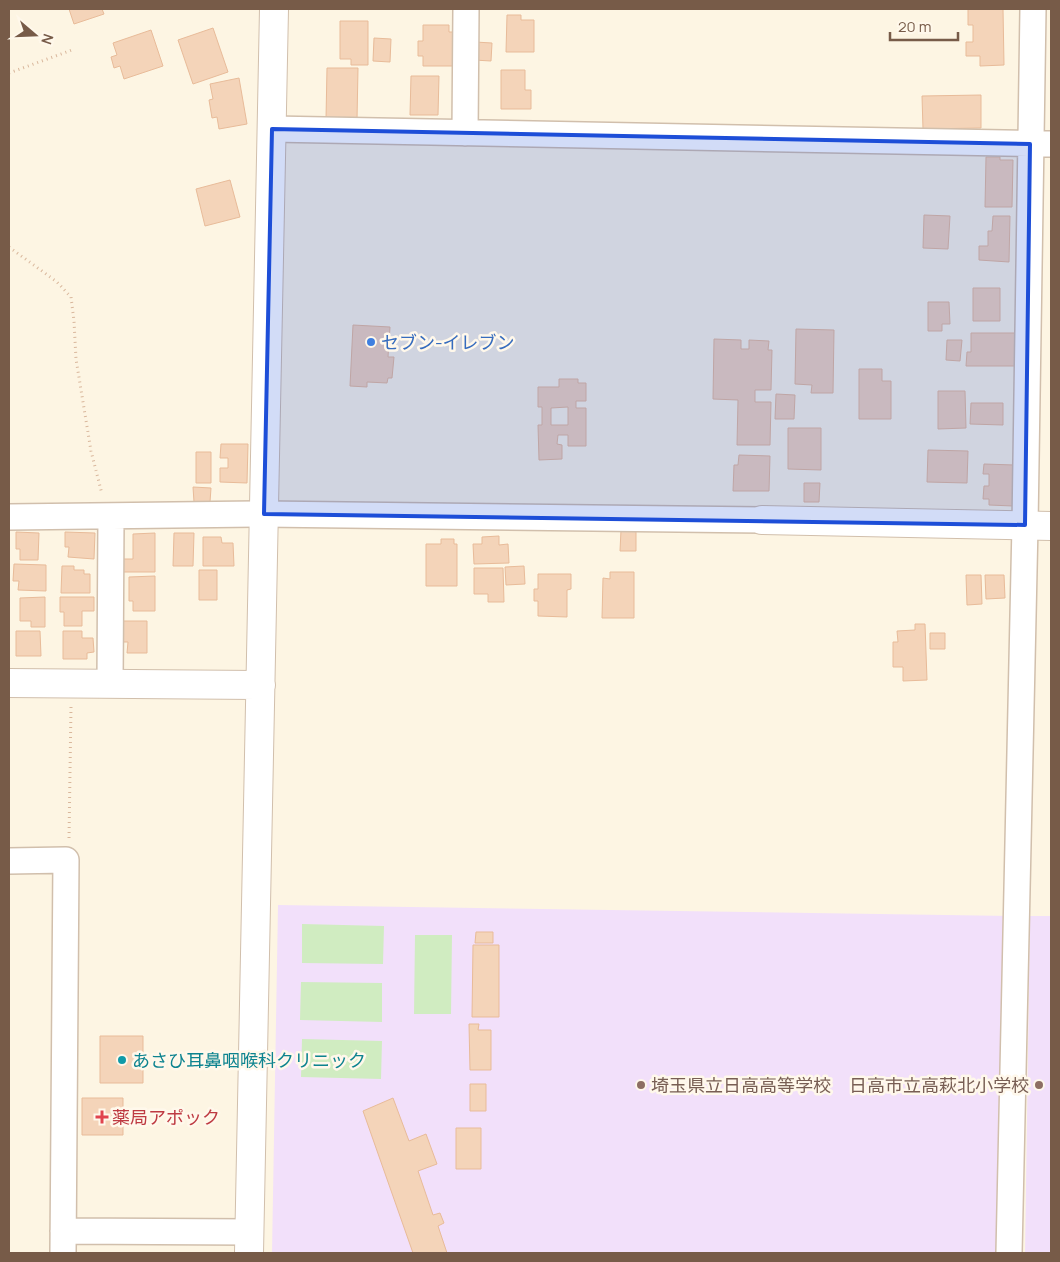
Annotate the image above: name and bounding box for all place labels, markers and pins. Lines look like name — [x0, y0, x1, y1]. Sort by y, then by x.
place label: セブン-イレブン — [381, 330, 515, 354]
marker: セブン-イレブン — [365, 336, 377, 348]
place label: あさひ耳鼻咽喉科クリニック — [132, 1048, 366, 1072]
marker: あさひ耳鼻咽喉科クリニック — [116, 1054, 128, 1066]
place label: 埼玉県立日高高等学校 — [651, 1073, 831, 1097]
place label: 日高市立高萩北小学校 — [849, 1073, 1029, 1097]
marker: 埼玉県立日高高等学校 — [635, 1079, 647, 1091]
marker: 日高市立高萩北小学校 — [1033, 1079, 1045, 1091]
place label: 薬局アポック — [112, 1105, 220, 1129]
marker: 薬局アポック — [96, 1111, 108, 1123]

